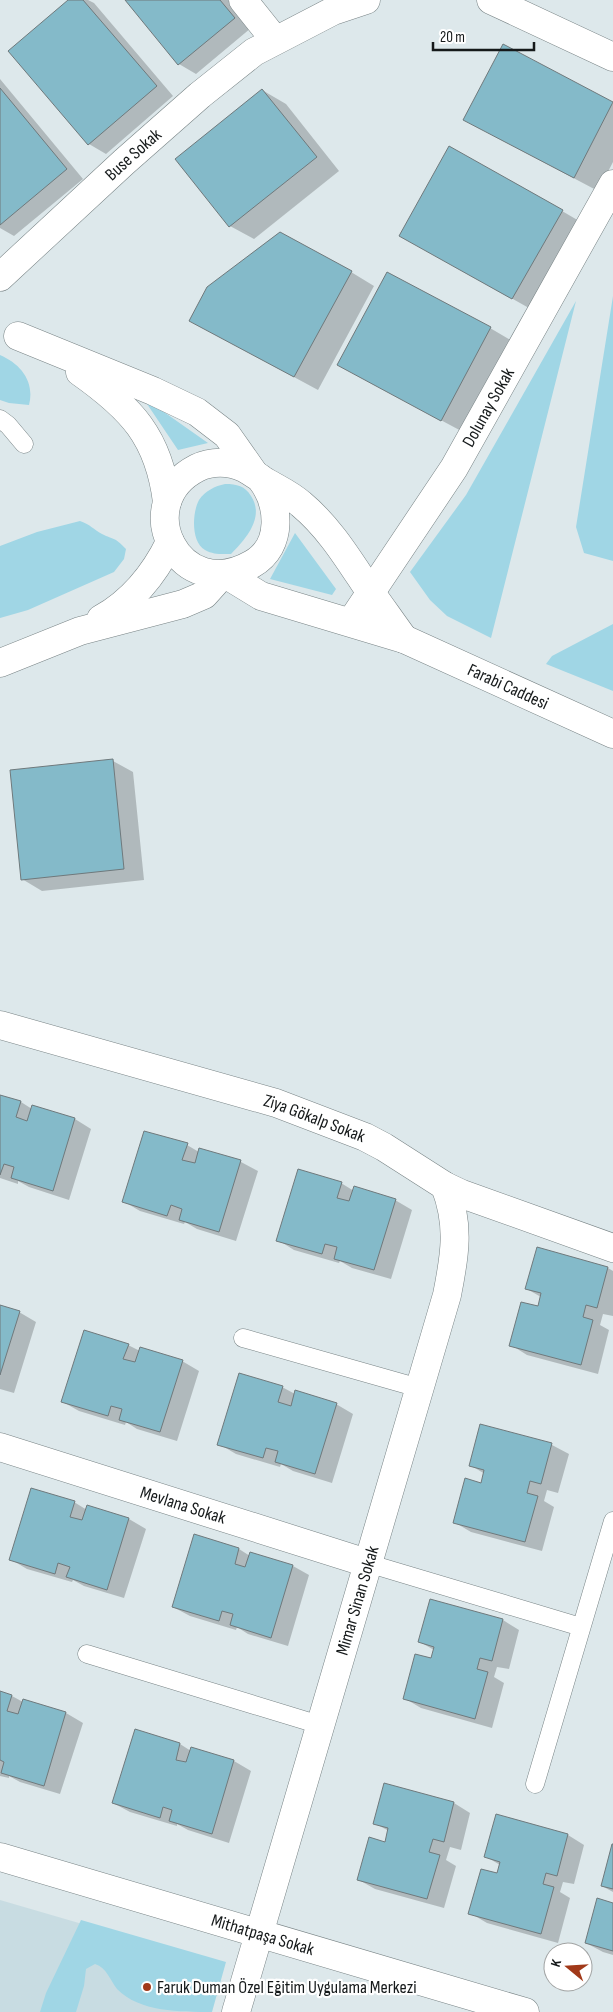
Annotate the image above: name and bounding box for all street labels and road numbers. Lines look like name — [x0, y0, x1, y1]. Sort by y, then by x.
street label: Buse Sokak — [101, 124, 165, 185]
street label: Dolunay Sokak — [458, 364, 519, 450]
street label: Farabi Caddesi — [465, 659, 552, 714]
street label: Ziya Gökalp Sokak — [261, 1090, 368, 1147]
street label: Mevlana Sokak — [138, 1482, 229, 1528]
street label: Mimar Sinan Sokak — [331, 1543, 383, 1658]
street label: Mithatpaşa Sokak — [209, 1909, 317, 1960]

